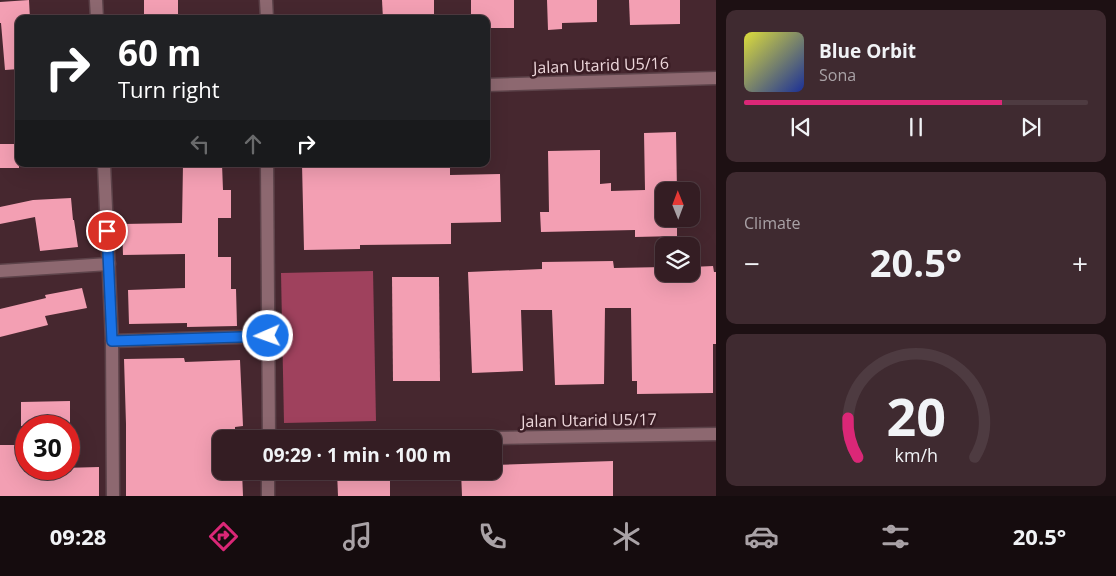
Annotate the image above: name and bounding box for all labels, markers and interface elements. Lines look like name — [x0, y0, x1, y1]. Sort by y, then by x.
text: 60 m — [118, 29, 201, 76]
icon: right — [35, 35, 100, 100]
text: Blue Orbit — [819, 38, 916, 64]
street label: Jalan Utarid U5/16 — [531, 52, 669, 78]
text: Sona — [819, 64, 856, 86]
text: Turn right — [118, 74, 220, 104]
icon: previous — [787, 113, 815, 141]
icon: pause — [902, 113, 930, 141]
icon: next — [1017, 113, 1045, 141]
icon: left — [186, 130, 214, 158]
icon: ahead — [239, 130, 267, 158]
icon: right — [292, 130, 320, 158]
north arrow — [655, 182, 700, 228]
map controls — [655, 182, 700, 282]
pin — [86, 210, 128, 252]
text: Climate — [744, 212, 801, 234]
icon: arrive — [93, 217, 121, 245]
text: 20.5° — [870, 236, 962, 288]
button: layers — [655, 237, 700, 282]
text: − — [744, 244, 760, 282]
text: + — [1072, 244, 1088, 282]
position arrow — [241, 309, 293, 361]
text: 20 — [886, 380, 946, 451]
street label: Jalan Utarid U5/17 — [519, 408, 657, 432]
speed limit sign: 30 — [15, 415, 80, 480]
text: 09:29 · 1 min · 100 m — [263, 442, 451, 468]
text: km/h — [894, 443, 938, 467]
icon: directions — [206, 519, 241, 554]
icon: music — [340, 519, 375, 554]
icon: phone — [475, 519, 510, 554]
icon: climate — [609, 519, 644, 554]
icon: car — [744, 519, 779, 554]
icon: filters — [878, 519, 913, 554]
text: 09:28 — [50, 521, 106, 551]
text: 20.5° — [1013, 521, 1066, 551]

